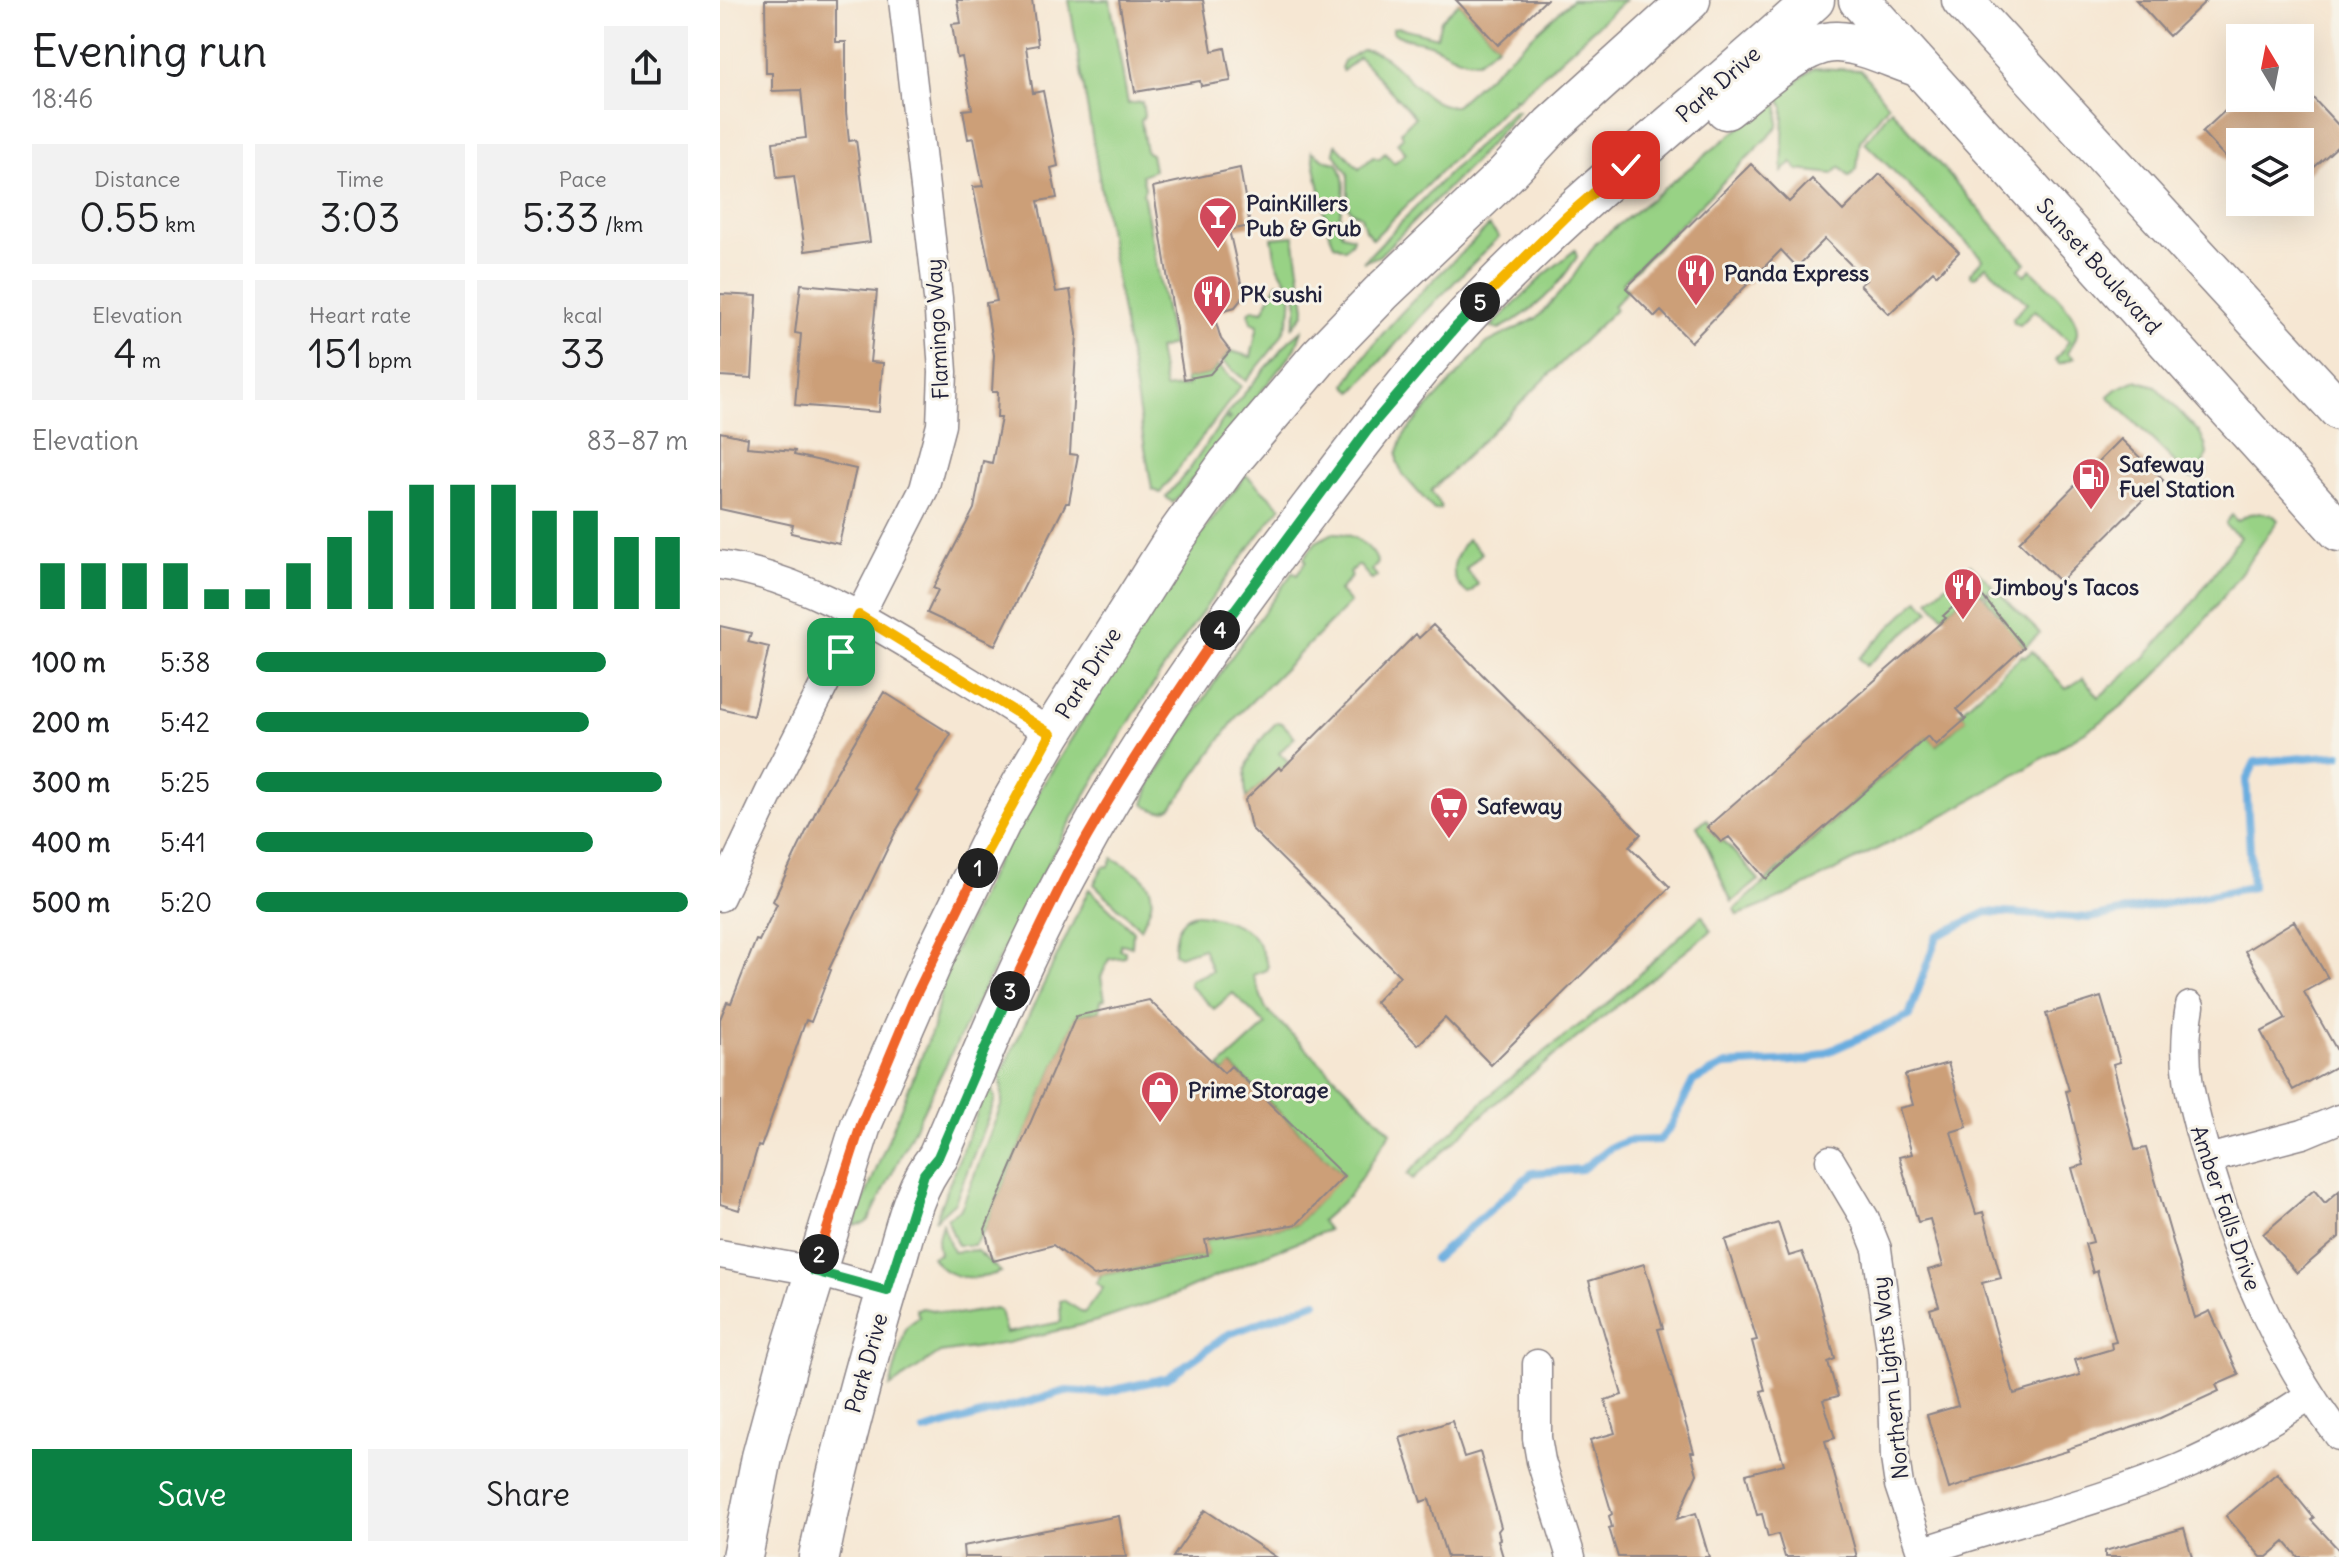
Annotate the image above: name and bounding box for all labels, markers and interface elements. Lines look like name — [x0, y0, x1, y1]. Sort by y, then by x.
text: Evening run — [32, 24, 267, 79]
north arrow — [2226, 24, 2314, 112]
map controls — [2226, 24, 2314, 216]
button: share — [604, 26, 688, 110]
street label: Park Drive — [1670, 40, 1766, 128]
text: 18:46 — [32, 82, 93, 115]
button: layers — [2226, 128, 2314, 216]
pin — [1592, 131, 1660, 199]
icon: check — [1604, 143, 1648, 187]
text: Distance — [94, 165, 180, 193]
text: Time — [336, 165, 384, 193]
text: Pace — [559, 165, 607, 193]
place label: PainKillers Pub & Grub — [1246, 189, 1361, 242]
street label: Sunset Boulevard — [2031, 192, 2168, 340]
text: 0.55 — [79, 193, 160, 243]
text: 3:03 — [320, 193, 400, 243]
text: 5:33 — [522, 193, 600, 243]
bar icon: PainKillers Pub & Grub — [1197, 195, 1239, 250]
text: km — [160, 210, 196, 238]
text: /km — [600, 210, 643, 238]
restaurant icon: Panda Express — [1675, 252, 1717, 307]
street label: Flamingo Way — [919, 258, 955, 400]
place label: Panda Express — [1724, 259, 1869, 287]
restaurant icon: PK sushi — [1191, 273, 1233, 328]
place label: PK sushi — [1240, 280, 1323, 308]
pin: 5 — [1460, 282, 1500, 322]
text: 5 — [1474, 288, 1486, 316]
text: Elevation — [92, 301, 182, 329]
text: Heart rate — [309, 301, 411, 329]
text: kcal — [563, 301, 602, 329]
text: 4 — [114, 329, 137, 379]
text: 151 — [308, 329, 363, 379]
text: 33 — [560, 329, 605, 379]
text: m — [137, 346, 161, 374]
text: bpm — [363, 346, 412, 374]
text: Elevation — [32, 424, 139, 457]
text: 83–87 m — [587, 424, 688, 457]
place label: Safeway Fuel Station — [2119, 450, 2235, 503]
fuel station icon: Safeway Fuel Station — [2070, 456, 2112, 511]
restaurant icon: Jimboy's Tacos — [1942, 566, 1984, 621]
place label: Jimboy's Tacos — [1991, 573, 2139, 601]
pin: 4 — [1200, 610, 1240, 650]
text: 4 — [1214, 616, 1226, 644]
pin — [807, 618, 875, 686]
street label: Park Drive — [1049, 622, 1127, 724]
icon: arrive — [819, 630, 863, 674]
text: 100 m — [32, 646, 106, 679]
text: 5:38 — [160, 646, 211, 679]
text: 200 m — [32, 706, 109, 739]
text: 5:42 — [160, 706, 210, 739]
text: 300 m — [32, 766, 110, 799]
text: 5:25 — [160, 766, 210, 799]
supermarket icon: Safeway — [1428, 785, 1470, 840]
place label: Safeway — [1477, 792, 1563, 820]
text: 400 m — [32, 826, 110, 859]
text: 5:41 — [160, 826, 206, 859]
pin: 1 — [958, 848, 998, 888]
text: 1 — [974, 854, 982, 882]
text: 500 m — [32, 886, 110, 919]
text: 5:20 — [160, 886, 212, 919]
pin: 3 — [990, 971, 1030, 1011]
text: 3 — [1004, 977, 1016, 1005]
shop icon: Prime Storage — [1139, 1069, 1181, 1124]
place label: Prime Storage — [1188, 1076, 1329, 1104]
street label: Amber Falls Drive — [2185, 1122, 2267, 1294]
pin: 2 — [799, 1234, 839, 1274]
text: 2 — [813, 1240, 825, 1268]
street label: Northern Lights Way — [1865, 1275, 1915, 1481]
street label: Park Drive — [838, 1310, 894, 1416]
button: Save — [32, 1449, 352, 1541]
button: Share — [368, 1449, 688, 1541]

